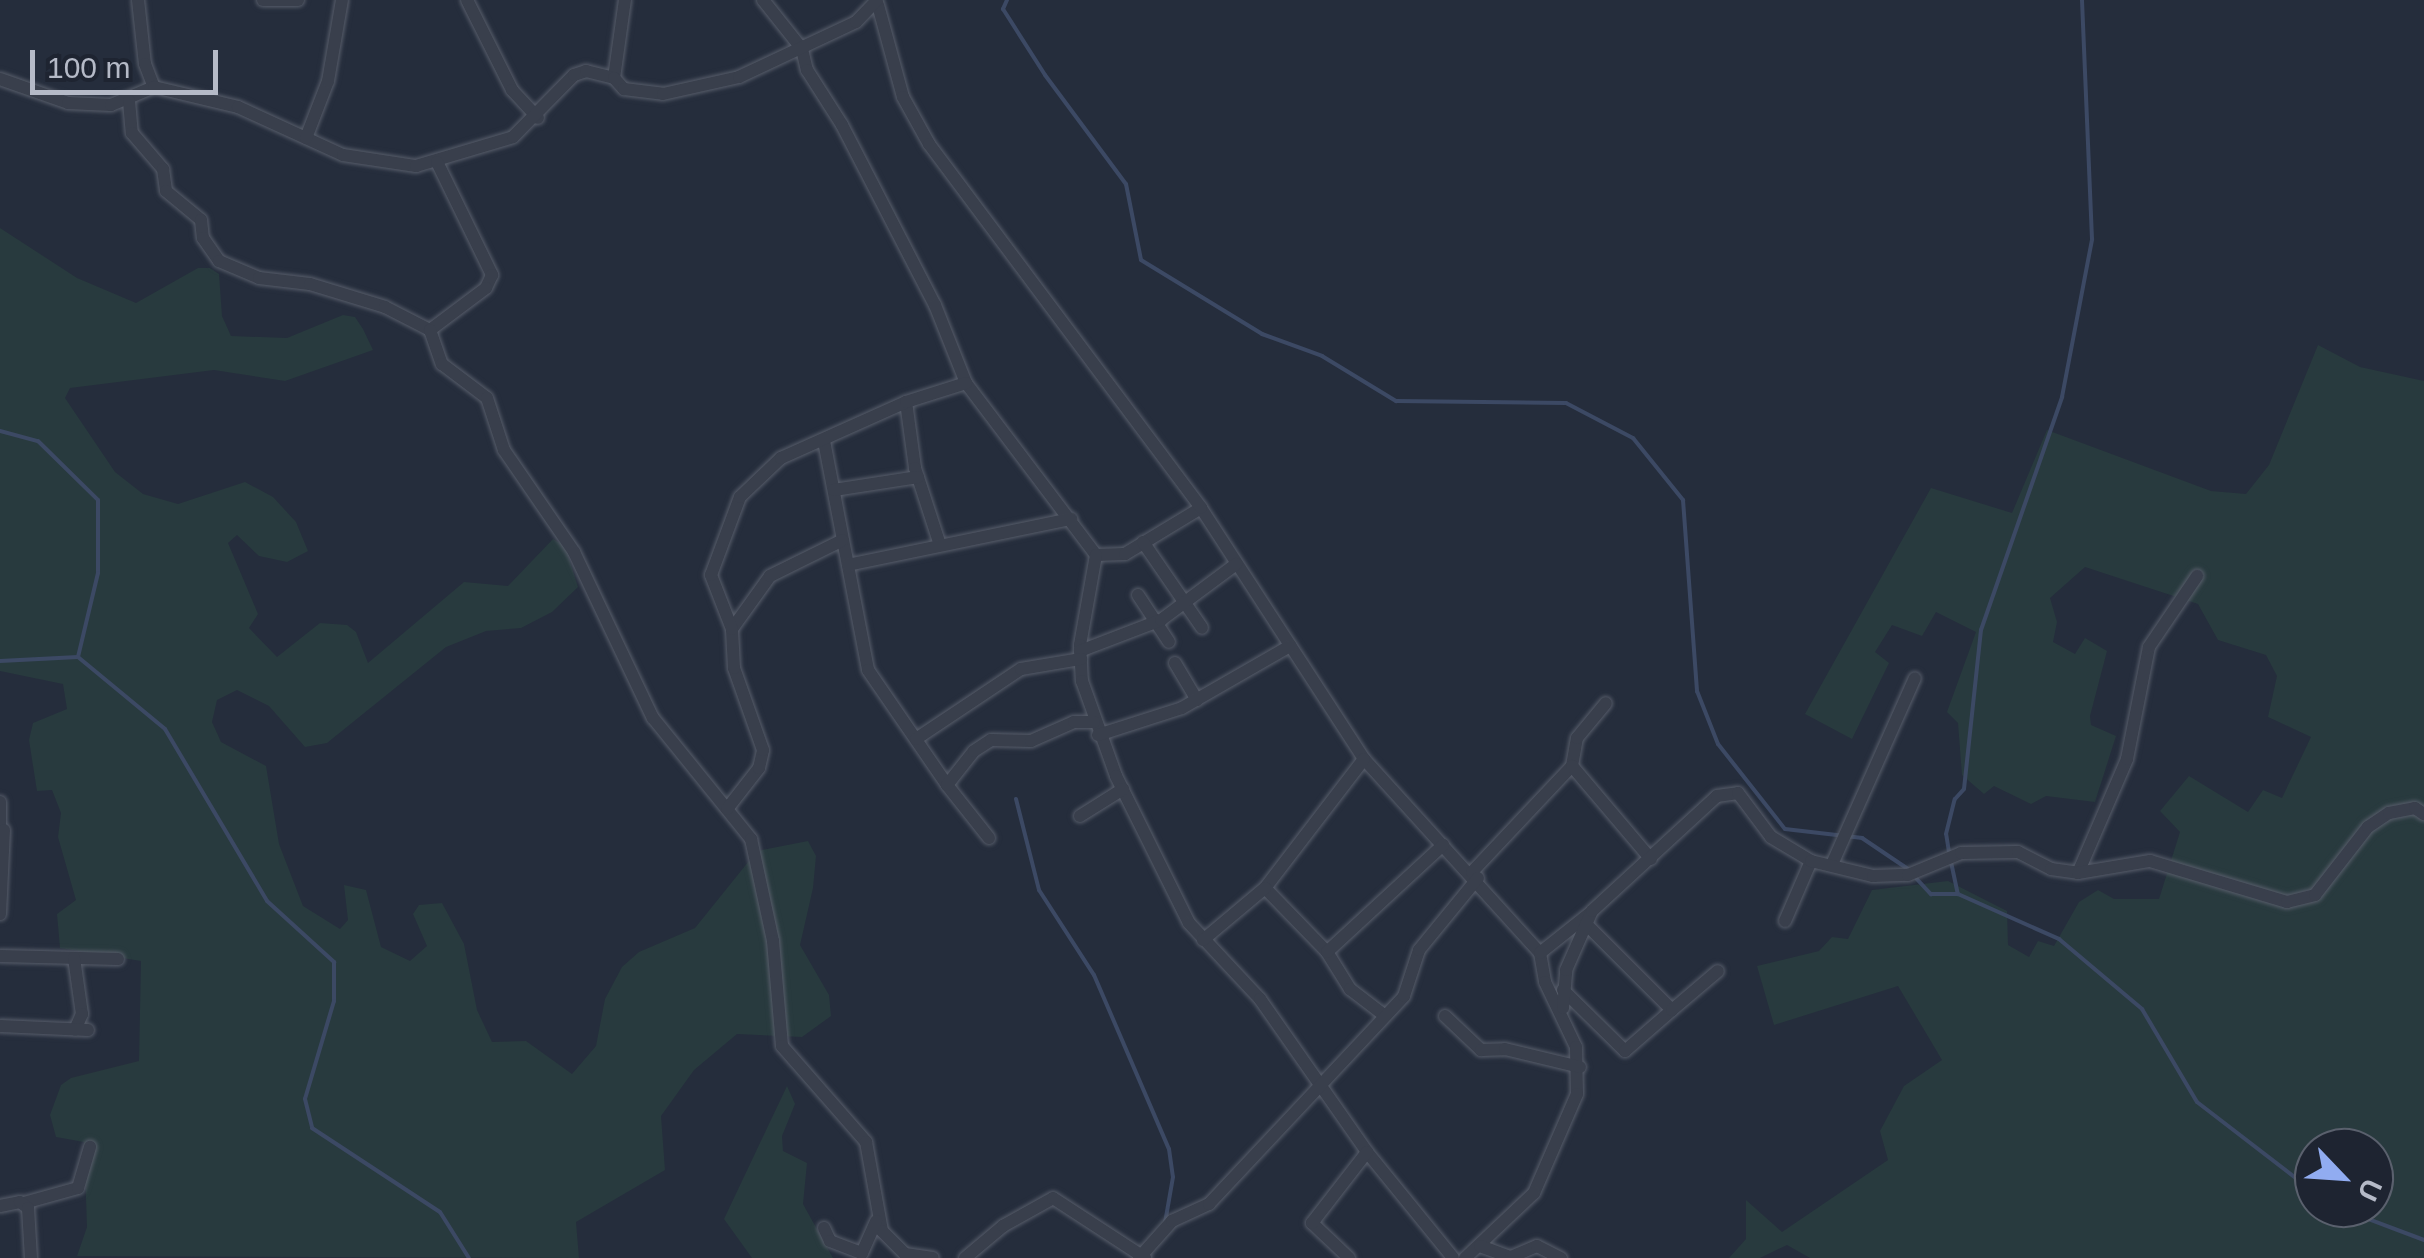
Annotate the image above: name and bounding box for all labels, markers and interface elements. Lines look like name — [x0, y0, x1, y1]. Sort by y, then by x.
scale bar — [35, 30, 222, 92]
text: 100 m — [47, 51, 130, 84]
north arrow — [2294, 1128, 2394, 1228]
text: U — [2352, 1174, 2388, 1206]

